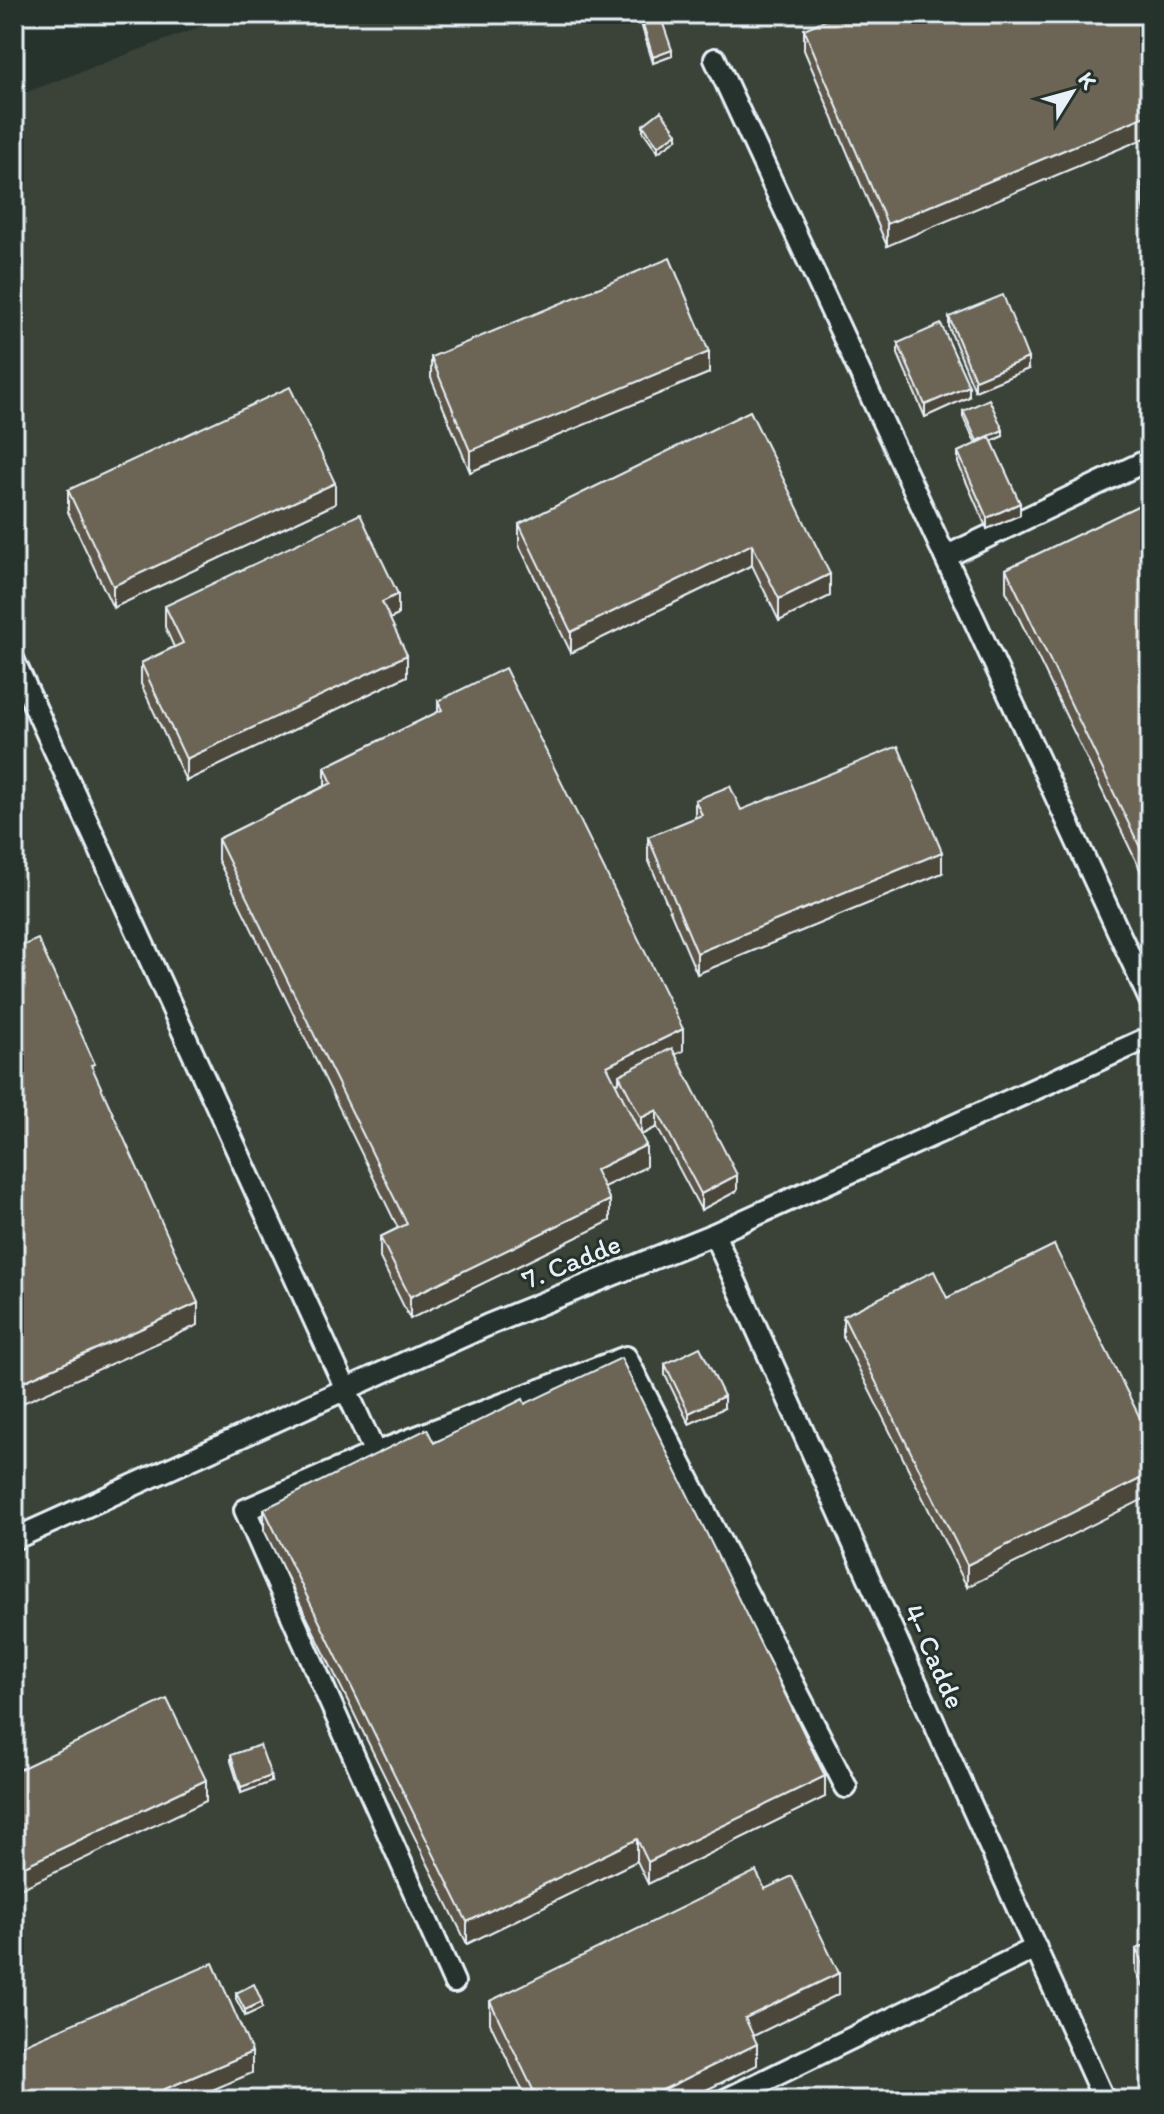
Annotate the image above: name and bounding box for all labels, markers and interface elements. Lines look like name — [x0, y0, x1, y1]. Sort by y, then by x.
north arrow — [1032, 52, 1112, 132]
text: K — [1073, 67, 1103, 95]
street label: 7. Cadde — [517, 1226, 625, 1296]
street label: 4- Cadde — [897, 1599, 973, 1713]

